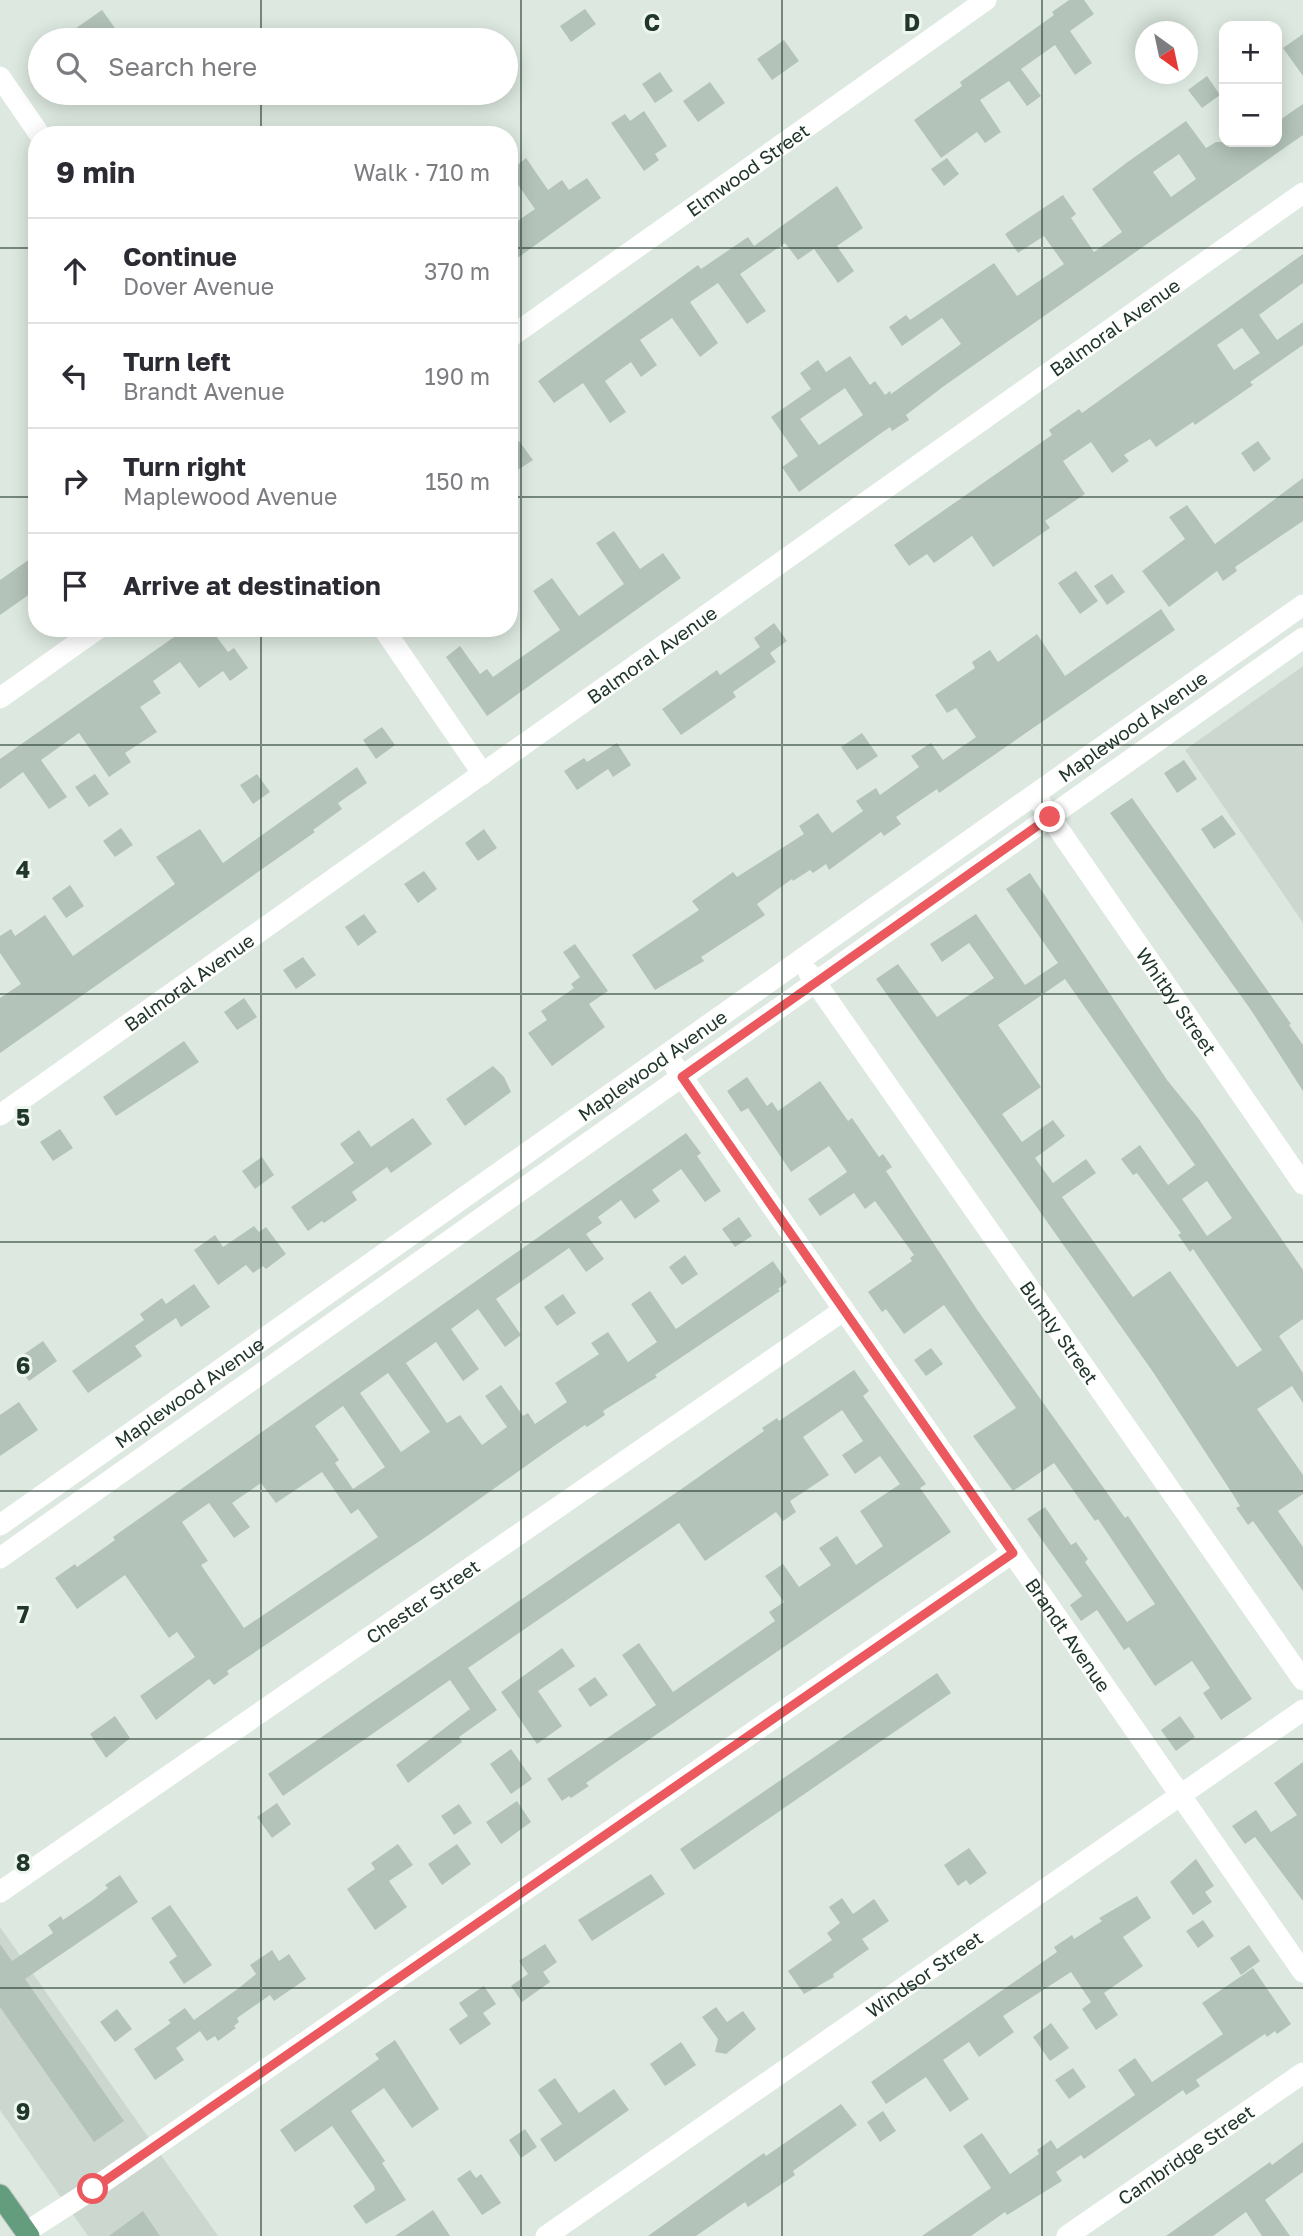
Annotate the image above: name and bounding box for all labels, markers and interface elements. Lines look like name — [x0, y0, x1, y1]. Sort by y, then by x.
text: C — [644, 8, 660, 36]
text: D — [904, 8, 920, 36]
north arrow — [1135, 21, 1198, 84]
map controls — [1219, 21, 1282, 147]
button: + — [1219, 21, 1282, 84]
search box — [28, 28, 518, 105]
icon: search — [52, 48, 90, 86]
text: Search here — [108, 51, 257, 82]
button: − — [1219, 84, 1282, 147]
street label: Elmwood Street — [681, 118, 813, 221]
text: 9 min — [56, 154, 135, 190]
text: Walk · 710 m — [353, 158, 490, 186]
text: Continue — [123, 241, 237, 272]
icon: ahead — [56, 252, 94, 290]
text: 370 m — [424, 257, 490, 285]
text: Dover Avenue — [123, 272, 274, 300]
street label: Balmoral Avenue — [1045, 273, 1184, 380]
text: Turn left — [123, 346, 231, 377]
icon: left — [56, 357, 94, 395]
text: 190 m — [425, 362, 490, 390]
text: Brandt Avenue — [123, 377, 285, 405]
text: Turn right — [123, 451, 246, 482]
icon: right — [56, 462, 94, 500]
text: 150 m — [425, 467, 490, 495]
text: Maplewood Avenue — [123, 482, 337, 510]
icon: arrive — [56, 567, 94, 605]
text: Arrive at destination — [123, 570, 381, 601]
street label: Balmoral Avenue — [582, 600, 721, 708]
street label: Maplewood Avenue — [1053, 665, 1211, 786]
route end — [1034, 801, 1065, 832]
text: 4 — [16, 855, 30, 883]
street label: Balmoral Avenue — [119, 928, 258, 1035]
street label: Whitby Street — [1132, 943, 1222, 1059]
street label: Maplewood Avenue — [573, 1004, 731, 1125]
text: 5 — [16, 1103, 30, 1131]
street label: Burnly Street — [1016, 1276, 1104, 1388]
street label: Maplewood Avenue — [110, 1331, 268, 1452]
text: 6 — [16, 1351, 30, 1379]
street label: Chester Street — [361, 1554, 484, 1648]
street label: Brandt Avenue — [1021, 1573, 1116, 1696]
text: 7 — [17, 1600, 29, 1628]
text: 8 — [16, 1848, 30, 1876]
street label: Windsor Street — [861, 1925, 986, 2022]
text: 9 — [16, 2097, 30, 2125]
street label: Cambridge Street — [1113, 2099, 1258, 2209]
route start — [77, 2173, 108, 2204]

